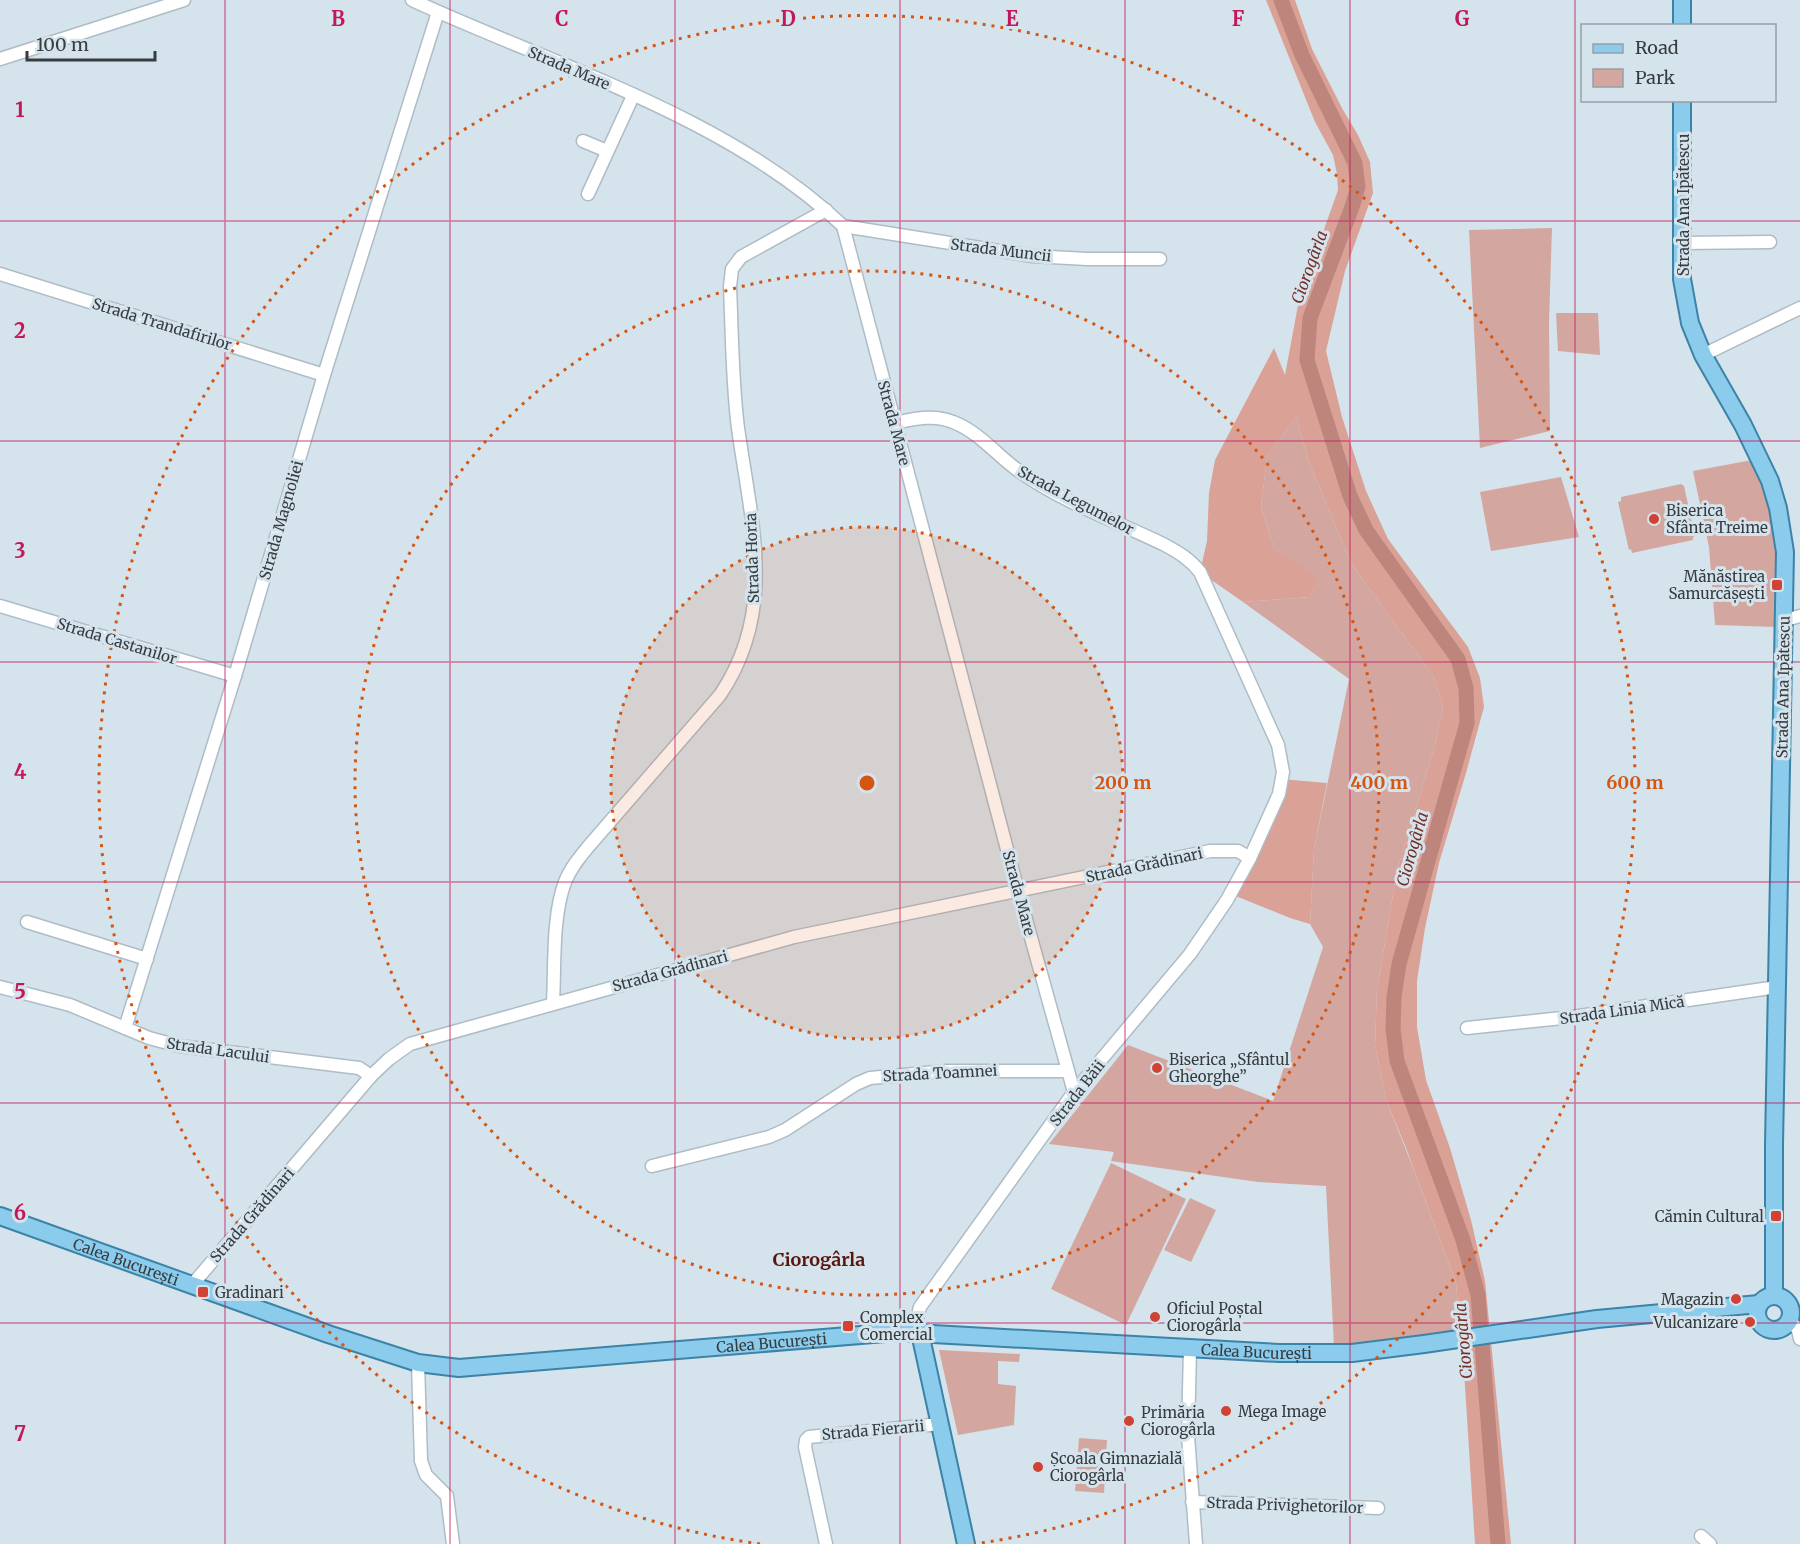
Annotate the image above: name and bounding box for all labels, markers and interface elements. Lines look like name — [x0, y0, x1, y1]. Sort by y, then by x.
text: B — [331, 6, 345, 31]
text: C — [555, 6, 569, 31]
text: D — [780, 6, 796, 31]
text: E — [1005, 6, 1019, 31]
text: F — [1232, 6, 1245, 31]
text: G — [1455, 6, 1470, 31]
scale bar — [27, 24, 154, 62]
legend — [1581, 24, 1776, 102]
text: 100 m — [36, 33, 89, 56]
text: Road — [1635, 36, 1679, 59]
street label: Strada Mare — [525, 42, 613, 94]
text: Park — [1635, 66, 1676, 89]
text: 1 — [15, 97, 25, 122]
street label: Strada Ana Ipătescu — [1674, 134, 1693, 276]
water label: Ciorogârla — [1287, 228, 1331, 306]
street label: Strada Muncii — [950, 234, 1053, 266]
street label: Strada Trandafirilor — [90, 294, 234, 354]
text: 2 — [14, 318, 26, 343]
street label: Strada Mare — [874, 378, 915, 468]
street label: Strada Magnoliei — [255, 458, 307, 582]
street label: Strada Legumelor — [1015, 461, 1138, 539]
place label: Biserica Sfânta Treime — [1666, 501, 1768, 537]
marker: Biserica Sfânta Treime — [1647, 512, 1661, 526]
street label: Strada Horia — [741, 513, 763, 603]
text: 3 — [14, 538, 26, 563]
place label: Mănăstirea Samurcășești — [1668, 567, 1765, 604]
marker: Mănăstirea Samurcășești — [1770, 578, 1784, 592]
street label: Strada Castanilor — [55, 614, 179, 668]
street label: Strada Ana Ipătescu — [1772, 615, 1794, 759]
text: 4 — [14, 759, 27, 784]
text: 200 m — [1095, 771, 1151, 794]
text: 400 m — [1350, 771, 1408, 794]
text: 600 m — [1606, 771, 1664, 794]
centre of rings — [857, 773, 877, 793]
water label: Ciorogârla — [1392, 809, 1432, 889]
street label: Strada Grădinari — [1084, 843, 1204, 887]
street label: Strada Mare — [999, 848, 1040, 938]
street label: Strada Grădinari — [610, 946, 730, 996]
text: 5 — [14, 979, 26, 1004]
street label: Strada Linia Mică — [1558, 992, 1686, 1028]
street label: Strada Lacului — [165, 1033, 271, 1067]
place label: Biserica „Sfântul Gheorghe” — [1169, 1050, 1290, 1086]
street label: Strada Băii — [1045, 1056, 1109, 1130]
street label: Strada Toamnei — [882, 1061, 998, 1085]
marker: Biserica „Sfântul Gheorghe” — [1150, 1061, 1164, 1075]
street label: Strada Grădinari — [206, 1164, 298, 1266]
text: 6 — [14, 1200, 26, 1225]
place label: Cămin Cultural — [1655, 1207, 1764, 1226]
marker: Cămin Cultural — [1769, 1209, 1783, 1223]
street label: Calea București — [71, 1234, 182, 1289]
district label: Ciorogârla — [773, 1248, 865, 1271]
place label: Gradinari — [215, 1283, 284, 1302]
marker: Gradinari — [196, 1285, 210, 1299]
place label: Magazin — [1661, 1290, 1724, 1309]
marker: Magazin — [1729, 1292, 1743, 1306]
place label: Oficiul Poștal Ciorogârla — [1167, 1299, 1263, 1335]
water label: Ciorogârla — [1450, 1302, 1476, 1380]
place label: Complex Comercial — [860, 1308, 933, 1344]
marker: Oficiul Poștal Ciorogârla — [1148, 1310, 1162, 1324]
place label: Vulcanizare — [1652, 1313, 1738, 1332]
marker: Vulcanizare — [1743, 1315, 1757, 1329]
marker: Complex Comercial — [841, 1319, 855, 1333]
street label: Calea București — [715, 1328, 828, 1356]
street label: Calea București — [1201, 1339, 1312, 1364]
place label: Mega Image — [1238, 1402, 1326, 1421]
place label: Primăria Ciorogârla — [1141, 1403, 1215, 1439]
marker: Mega Image — [1219, 1404, 1233, 1418]
marker: Primăria Ciorogârla — [1122, 1414, 1136, 1428]
street label: Strada Fierarii — [821, 1416, 925, 1444]
text: 7 — [14, 1421, 26, 1446]
place label: Școala Gimnazială Ciorogârla — [1050, 1449, 1182, 1485]
marker: Școala Gimnazială Ciorogârla — [1031, 1460, 1045, 1474]
street label: Strada Privighetorilor — [1206, 1493, 1364, 1517]

